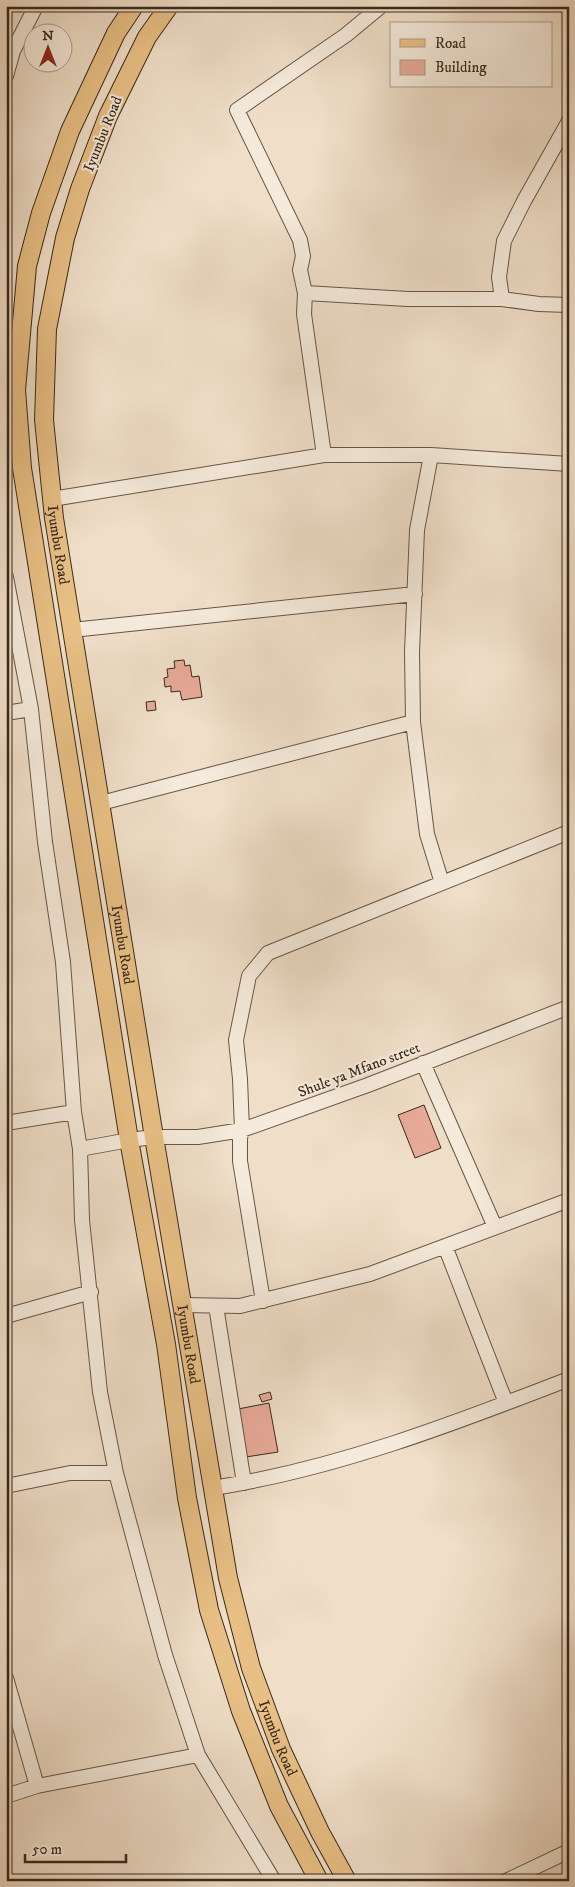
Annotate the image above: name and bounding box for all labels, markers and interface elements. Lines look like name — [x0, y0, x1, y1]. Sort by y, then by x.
north arrow — [22, 22, 72, 72]
legend — [390, 22, 552, 88]
text: N — [42, 27, 54, 45]
text: Road — [435, 34, 467, 53]
text: Building — [435, 58, 487, 77]
street label: Iyumbu Road — [79, 93, 127, 175]
street label: Iyumbu Road — [43, 504, 74, 586]
street label: Iyumbu Road — [107, 904, 139, 986]
street label: Shule ya Mfano street — [295, 1038, 423, 1102]
street label: Iyumbu Road — [173, 1303, 205, 1386]
street label: Iyumbu Road — [254, 1698, 302, 1779]
scale bar — [25, 1832, 126, 1864]
text: 50 m — [32, 1840, 62, 1859]

